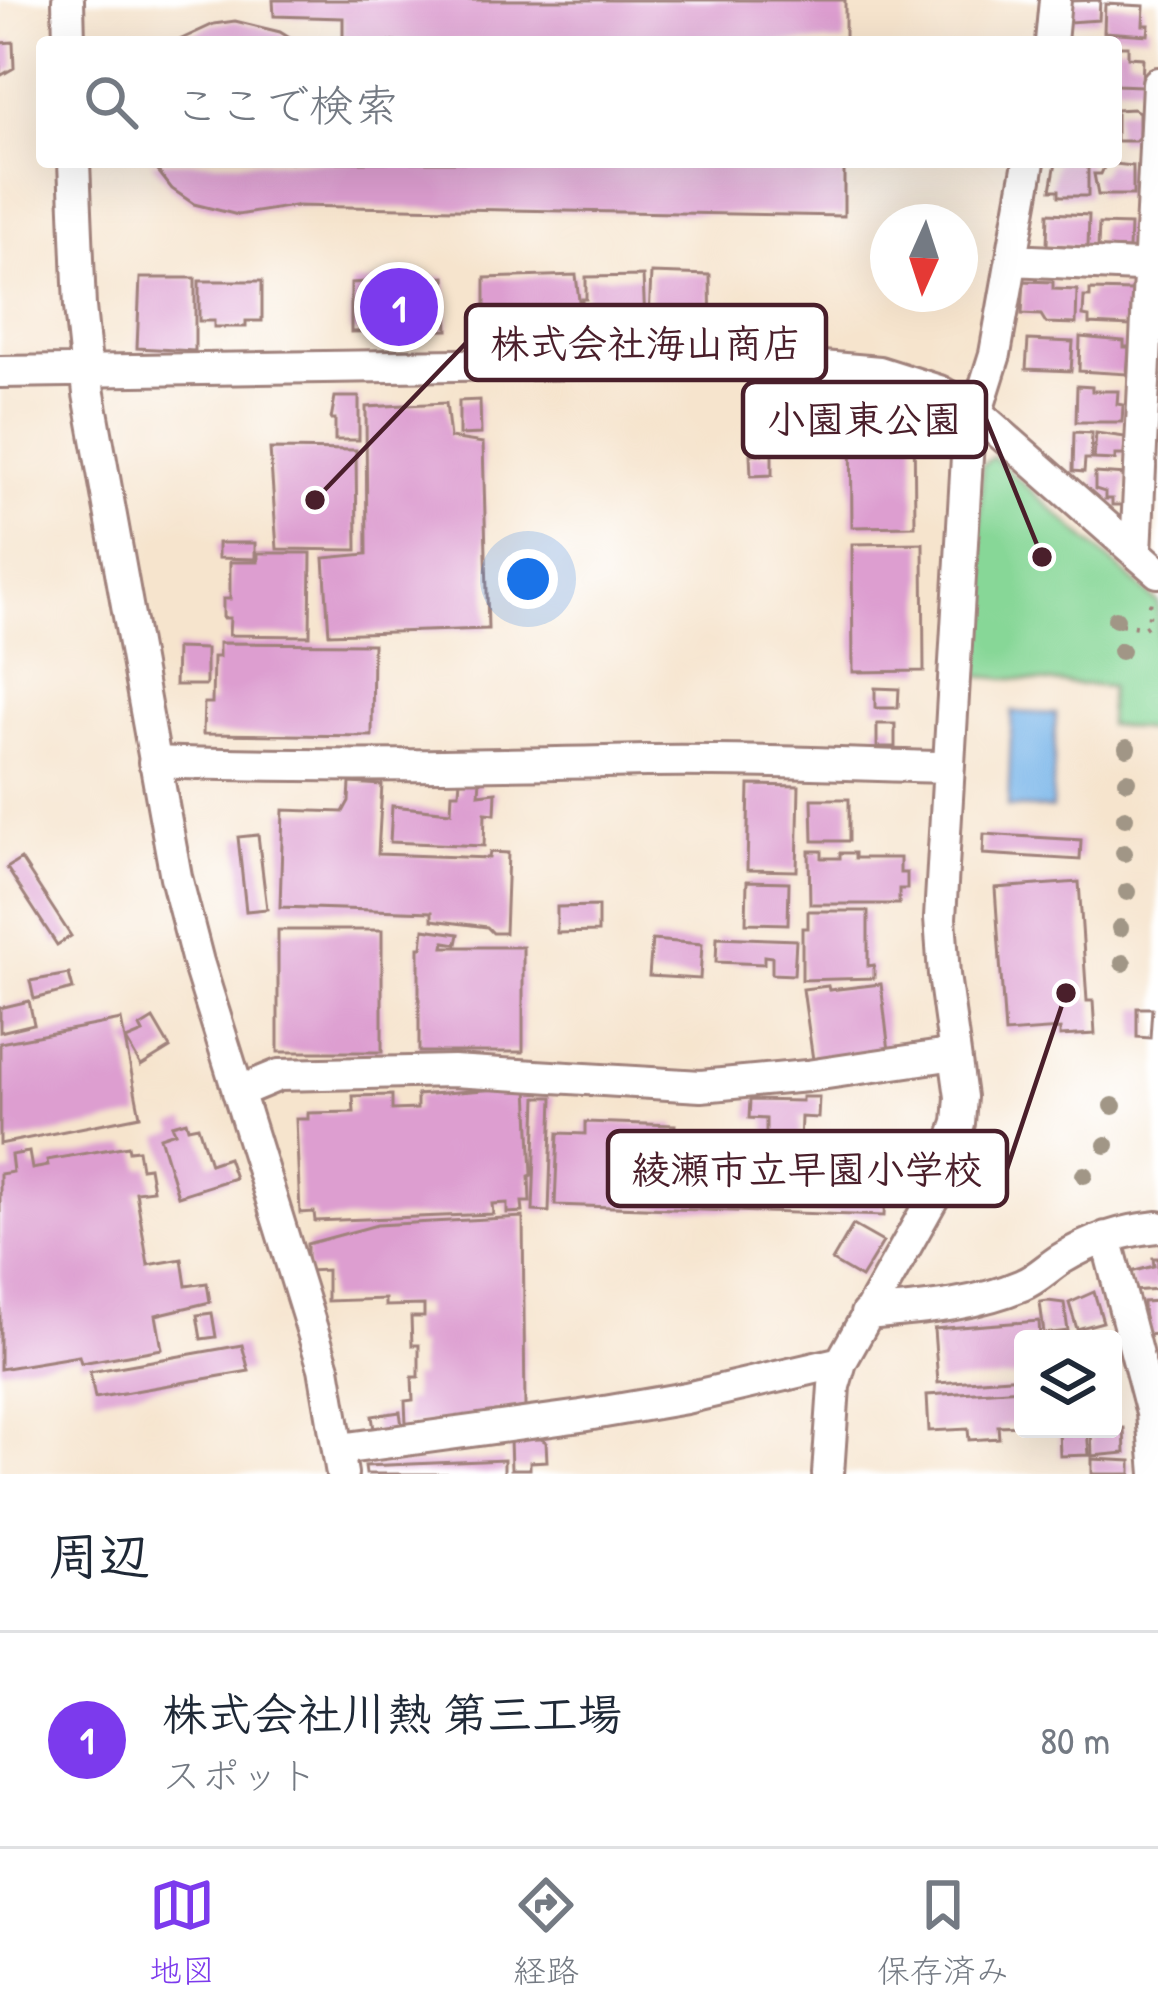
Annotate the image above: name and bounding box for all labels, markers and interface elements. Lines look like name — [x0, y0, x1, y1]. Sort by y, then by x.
search box — [36, 36, 1122, 168]
icon: search — [78, 69, 144, 135]
text: ここで検索 — [174, 74, 399, 135]
north arrow — [870, 204, 978, 312]
pin: 1 — [360, 262, 438, 352]
callout: 株式会社海山商店 — [466, 305, 826, 380]
text: 株式会社海山商店 — [490, 316, 802, 369]
callout: 小園東公園 — [743, 382, 986, 457]
text: 小園東公園 — [766, 392, 962, 445]
your location — [498, 549, 558, 609]
callout: 綾瀬市立早園小学校 — [608, 1131, 1007, 1206]
text: 綾瀬市立早園小学校 — [631, 1142, 983, 1195]
map controls — [1014, 1330, 1122, 1438]
button: layers — [1014, 1330, 1122, 1438]
text: 周辺 — [48, 1521, 150, 1590]
text: 株式会社川熱 第三工場 — [162, 1683, 622, 1744]
text: 1 — [80, 1713, 94, 1766]
text: 80 m — [1040, 1713, 1110, 1766]
text: スポット — [162, 1748, 318, 1801]
tab: 地図 — [149, 1872, 215, 1992]
tab: 経路 — [513, 1872, 579, 1992]
tab: 保存済み — [877, 1872, 1009, 1992]

